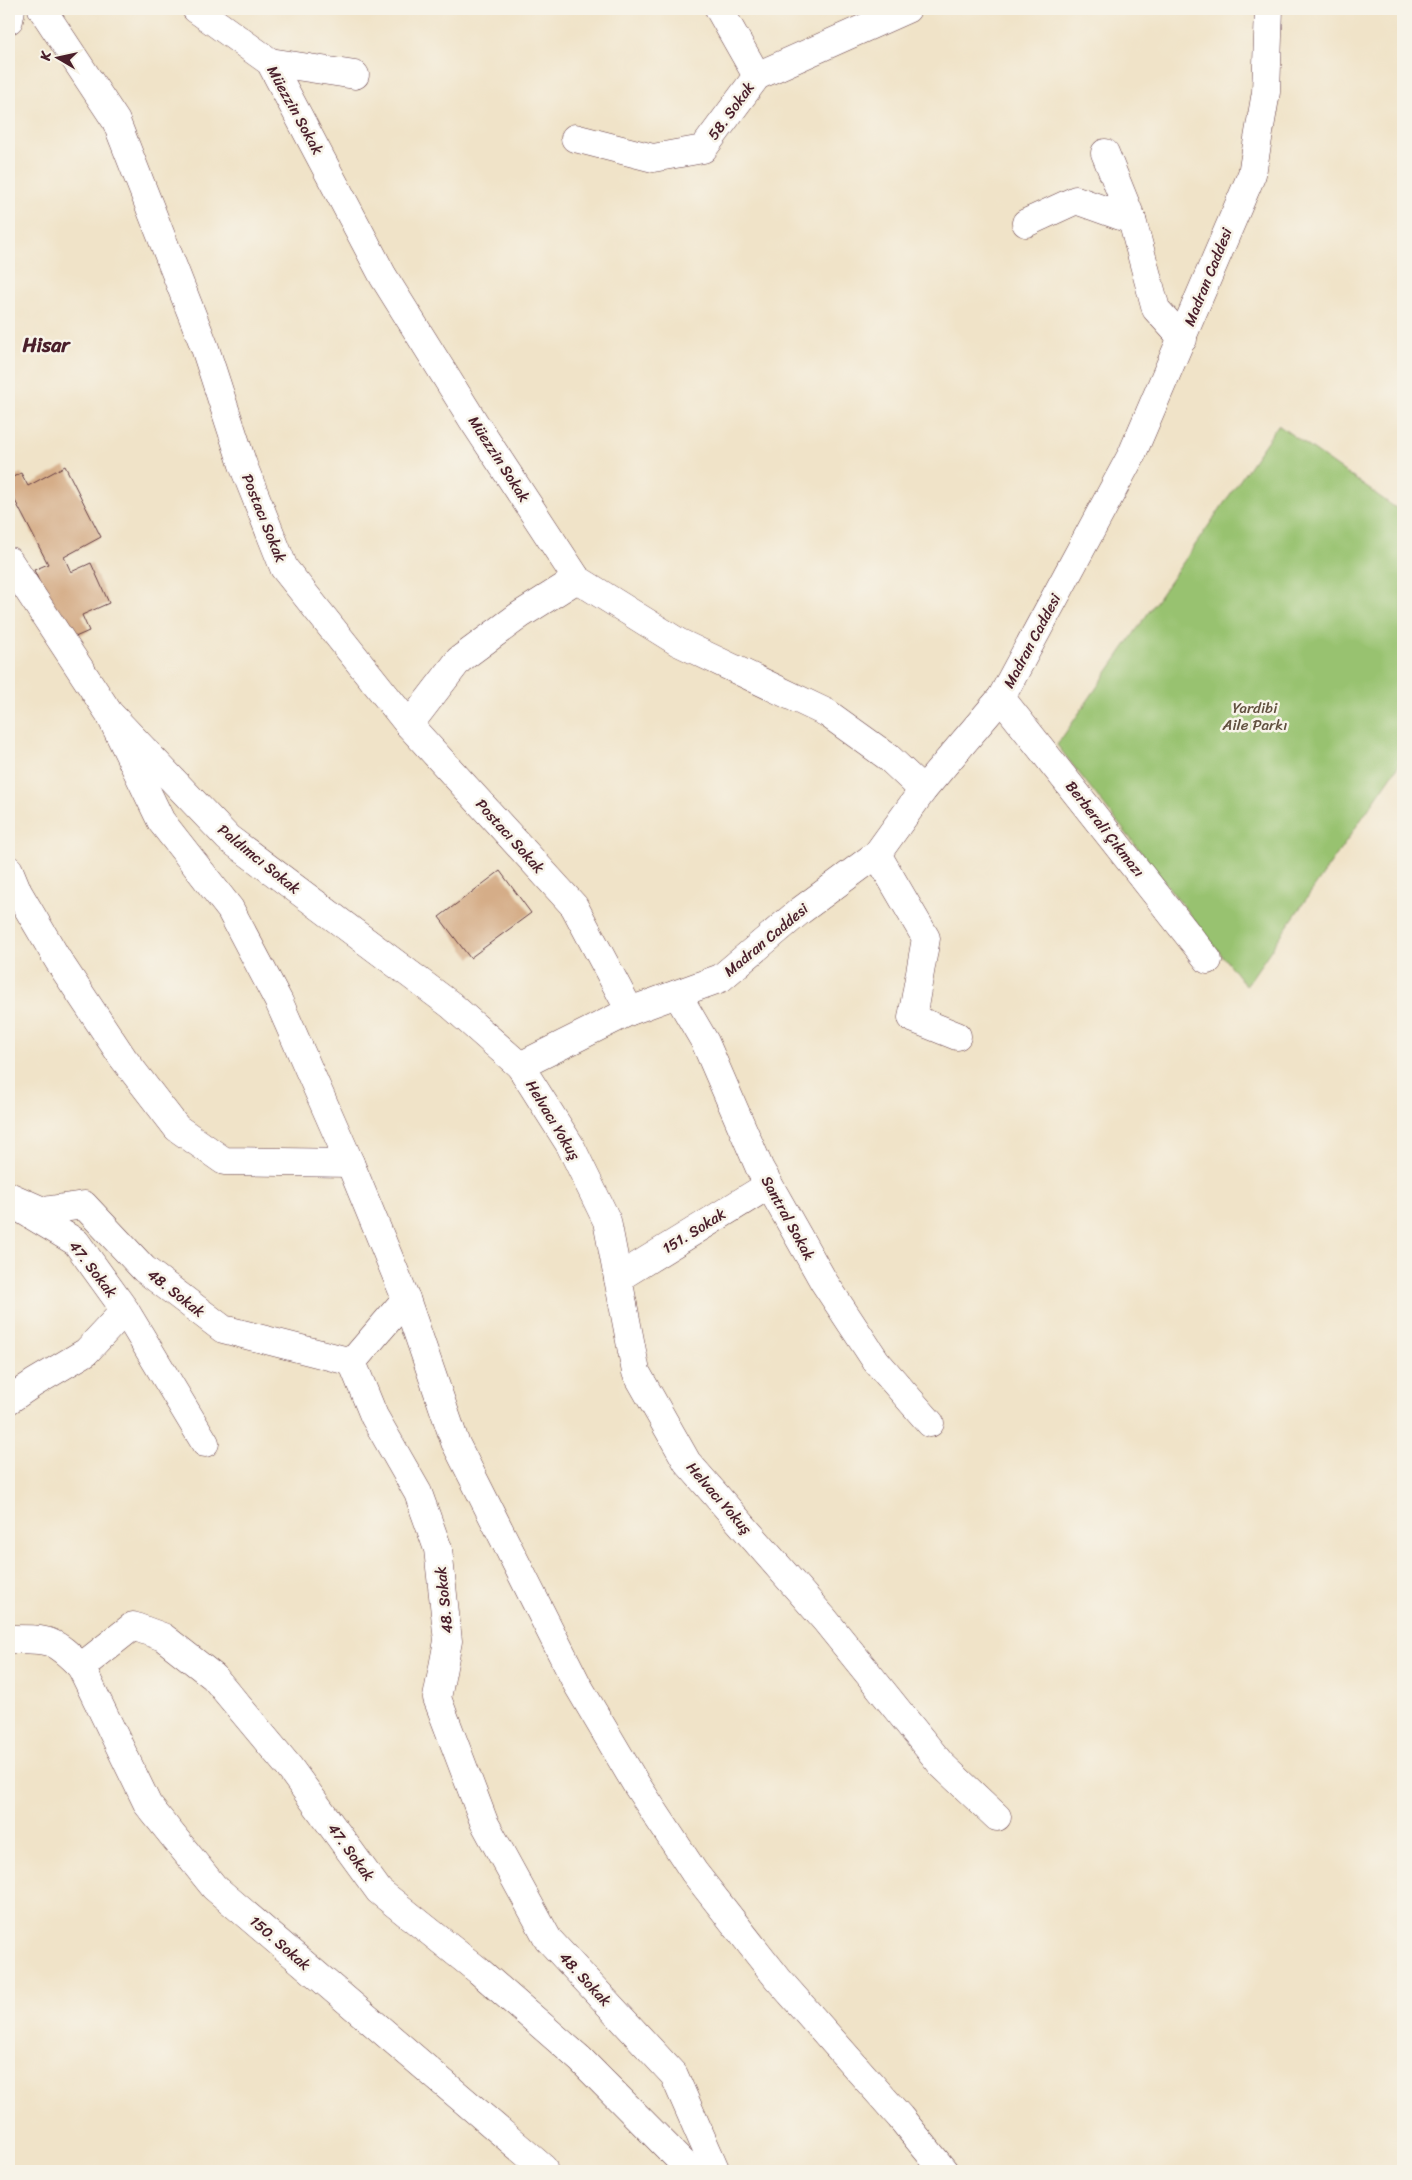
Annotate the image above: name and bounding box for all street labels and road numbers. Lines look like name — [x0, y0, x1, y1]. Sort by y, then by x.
street label: Müezzin Sokak — [260, 61, 330, 160]
street label: 58. Sokak — [701, 76, 761, 146]
street label: Madran Caddesi — [1176, 223, 1240, 330]
street label: Müezzin Sokak — [461, 411, 537, 508]
street label: Postacı Sokak — [234, 470, 294, 566]
street label: Madran Caddesi — [996, 588, 1068, 693]
street label: Berberali Çıkmazı — [1059, 775, 1151, 883]
street label: Postacı Sokak — [469, 792, 551, 880]
street label: Paldımcı Sokak — [212, 817, 306, 901]
street label: Madran Caddesi — [718, 896, 815, 983]
street label: Helvacı Yokuş — [519, 1075, 587, 1165]
street label: Santral Sokak — [754, 1171, 822, 1265]
street label: 151. Sokak — [657, 1201, 731, 1261]
street label: 47. Sokak — [62, 1235, 124, 1303]
street label: 48. Sokak — [141, 1262, 211, 1324]
street label: Helvacı Yokuş — [680, 1456, 758, 1541]
street label: 48. Sokak — [428, 1565, 460, 1635]
street label: 47. Sokak — [321, 1817, 381, 1887]
street label: 150. Sokak — [244, 1909, 316, 1977]
street label: 48. Sokak — [553, 1946, 617, 2013]

